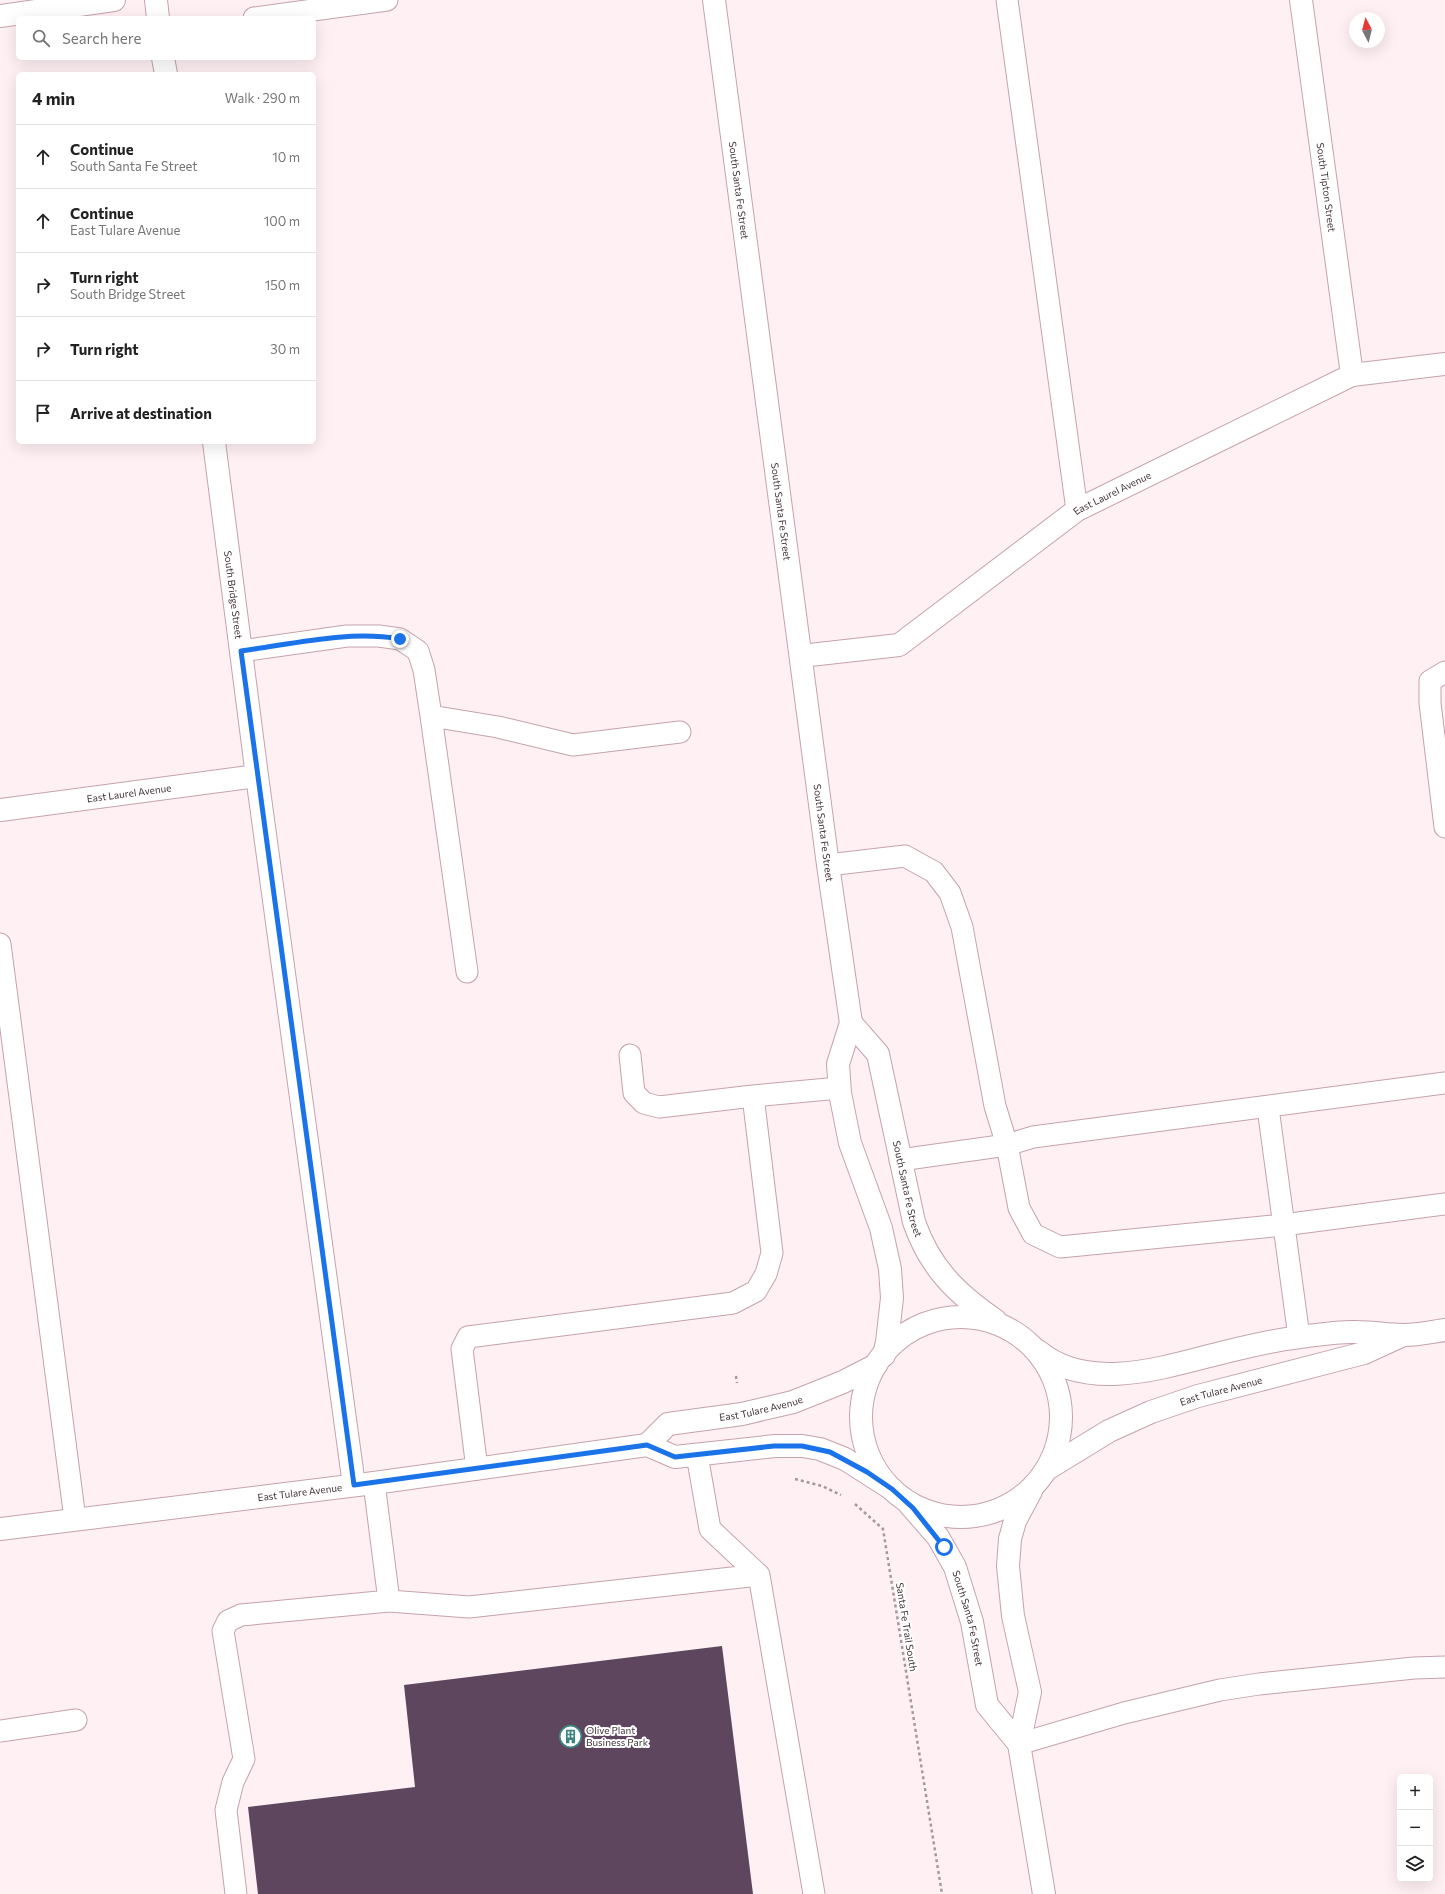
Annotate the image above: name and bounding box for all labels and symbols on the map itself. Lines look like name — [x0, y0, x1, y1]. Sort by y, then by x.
north arrow — [1349, 12, 1385, 48]
street label: South Santa Fe Street — [727, 141, 751, 240]
street label: South Tipton Street — [1314, 142, 1338, 233]
street label: South Santa Fe Street — [769, 462, 794, 561]
street label: East Laurel Avenue — [1070, 469, 1153, 517]
street label: South Bridge Street — [222, 550, 245, 640]
route end — [391, 630, 409, 648]
street label: East Laurel Avenue — [86, 781, 172, 804]
street label: South Santa Fe Street — [811, 783, 836, 882]
street label: South Santa Fe Street — [891, 1139, 925, 1239]
street label: East Tulare Avenue — [1178, 1374, 1263, 1408]
street label: East Tulare Avenue — [718, 1393, 804, 1423]
street label: East Tulare Avenue — [257, 1481, 343, 1503]
route start — [935, 1538, 953, 1556]
street label: South Santa Fe Street — [950, 1569, 986, 1667]
street label: Santa Fe Trail South — [894, 1582, 920, 1672]
building icon: Olive Plant Business Park — [558, 1723, 584, 1749]
place label: Olive Plant Business Park — [586, 1724, 649, 1748]

